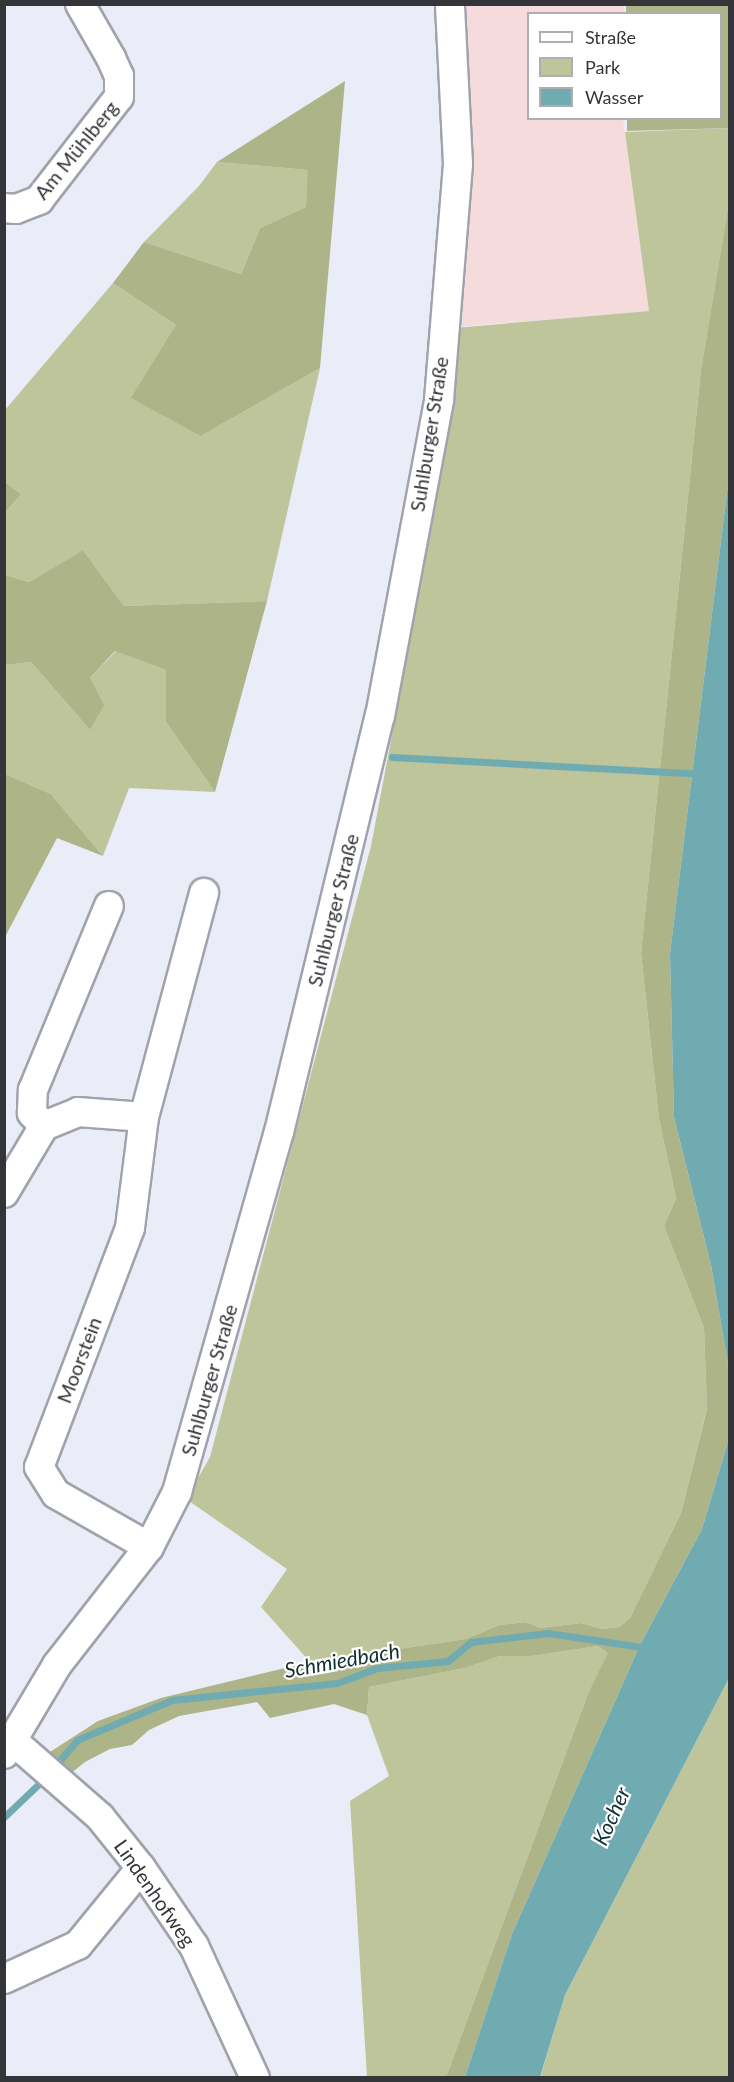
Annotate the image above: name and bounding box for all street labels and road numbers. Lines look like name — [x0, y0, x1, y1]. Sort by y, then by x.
street label: Am Mühlberg — [29, 96, 123, 204]
street label: Suhlburger Straße — [405, 355, 453, 513]
street label: Suhlburger Straße — [302, 831, 364, 989]
street label: Suhlburger Straße — [176, 1301, 242, 1459]
street label: Moorstein — [52, 1313, 106, 1407]
street label: Lindenhofweg — [109, 1835, 201, 1951]

